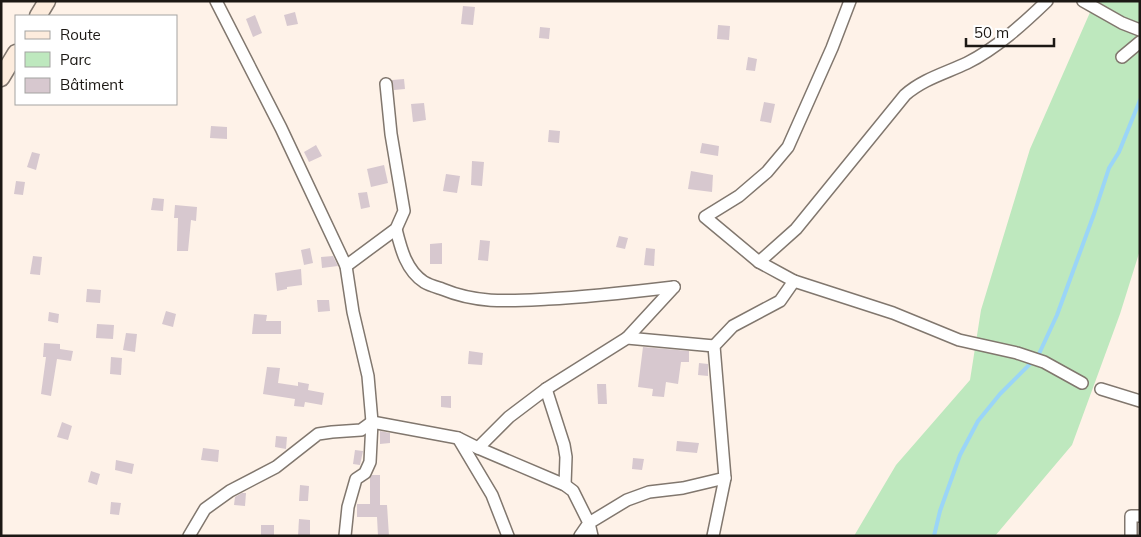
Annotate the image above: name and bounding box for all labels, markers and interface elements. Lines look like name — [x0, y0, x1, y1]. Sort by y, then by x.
legend — [15, 15, 178, 105]
scale bar — [966, 15, 1054, 47]
text: 50 m — [974, 23, 1009, 42]
text: Route — [60, 25, 101, 44]
text: Parc — [60, 50, 91, 69]
text: Bâtiment — [60, 75, 123, 94]

